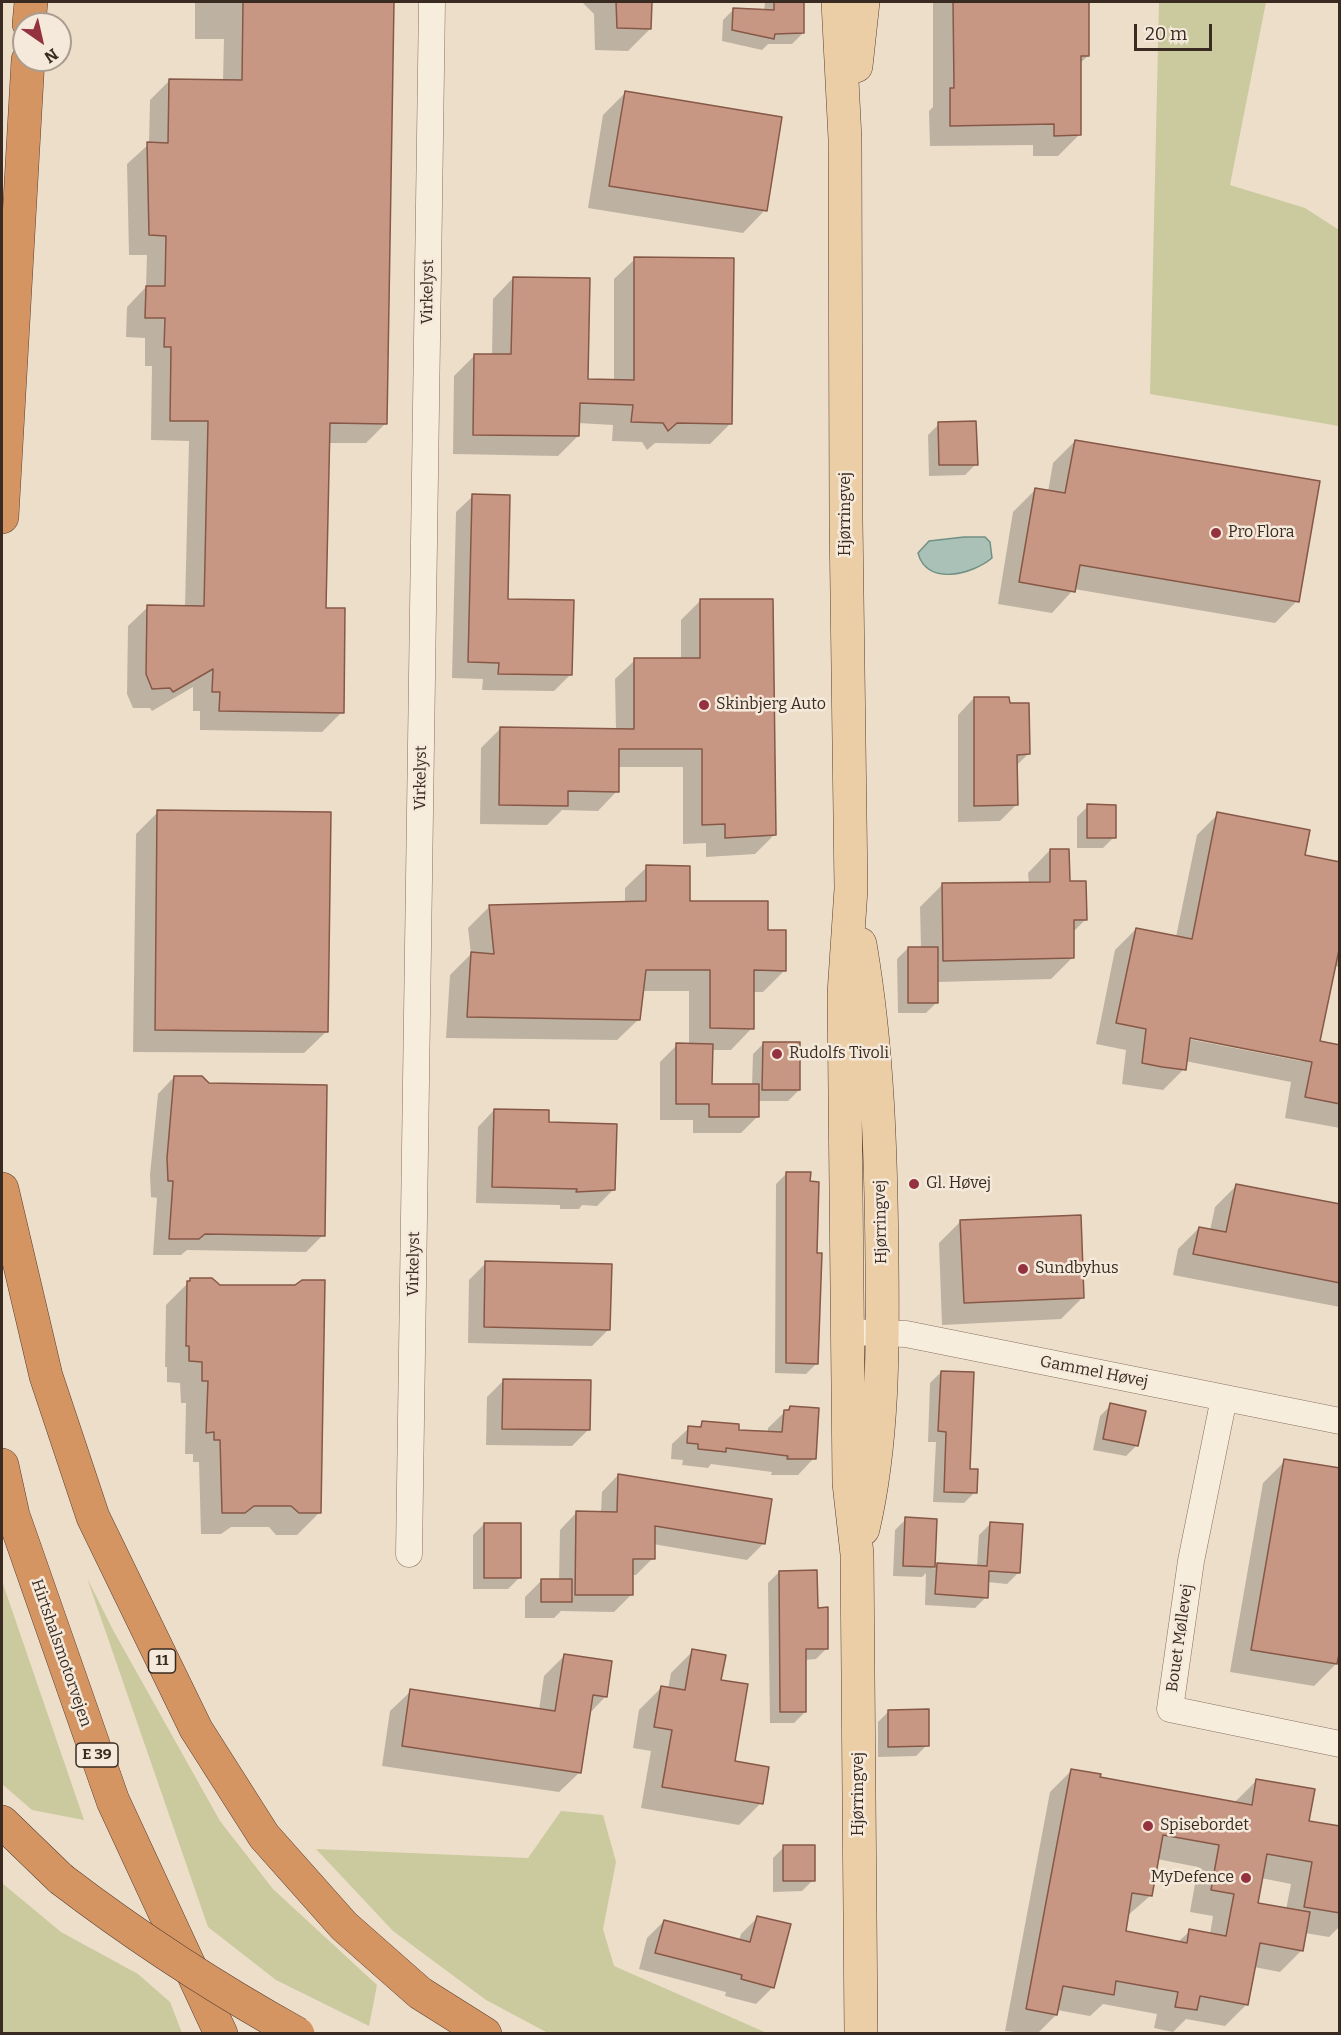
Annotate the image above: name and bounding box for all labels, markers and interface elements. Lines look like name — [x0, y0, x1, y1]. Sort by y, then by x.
north arrow — [12, 12, 72, 72]
scale bar — [1137, 12, 1215, 50]
text: 20 m — [1145, 23, 1187, 45]
text: N — [41, 44, 62, 67]
street label: Virkelyst — [418, 259, 438, 325]
street label: Hjørringvej — [836, 472, 856, 556]
place label: Pro Flora — [1228, 523, 1294, 543]
marker: Pro Flora — [1209, 526, 1223, 540]
place label: Skinbjerg Auto — [716, 695, 826, 715]
marker: Skinbjerg Auto — [697, 698, 711, 712]
street label: Virkelyst — [411, 745, 431, 811]
place label: Rudolfs Tivoli — [789, 1044, 889, 1064]
marker: Rudolfs Tivoli — [770, 1047, 784, 1061]
place label: Gl. Høvej — [926, 1174, 991, 1194]
marker: Gl. Høvej — [907, 1177, 921, 1191]
street label: Hjørringvej — [871, 1180, 891, 1264]
street label: Virkelyst — [404, 1231, 424, 1297]
place label: Sundbyhus — [1035, 1259, 1119, 1279]
marker: Sundbyhus — [1016, 1262, 1030, 1276]
street label: Gammel Høvej — [1038, 1352, 1150, 1392]
street label: Hirtshalsmotorvejen — [27, 1577, 95, 1729]
street label: Bouet Møllevej — [1163, 1583, 1197, 1693]
road number: 11 — [148, 1649, 176, 1673]
road number: E 39 — [76, 1743, 118, 1767]
street label: Hjørringvej — [849, 1752, 869, 1836]
place label: Spisebordet — [1160, 1816, 1249, 1836]
marker: Spisebordet — [1141, 1819, 1155, 1833]
place label: MyDefence — [1151, 1868, 1234, 1888]
marker: MyDefence — [1239, 1871, 1253, 1885]

